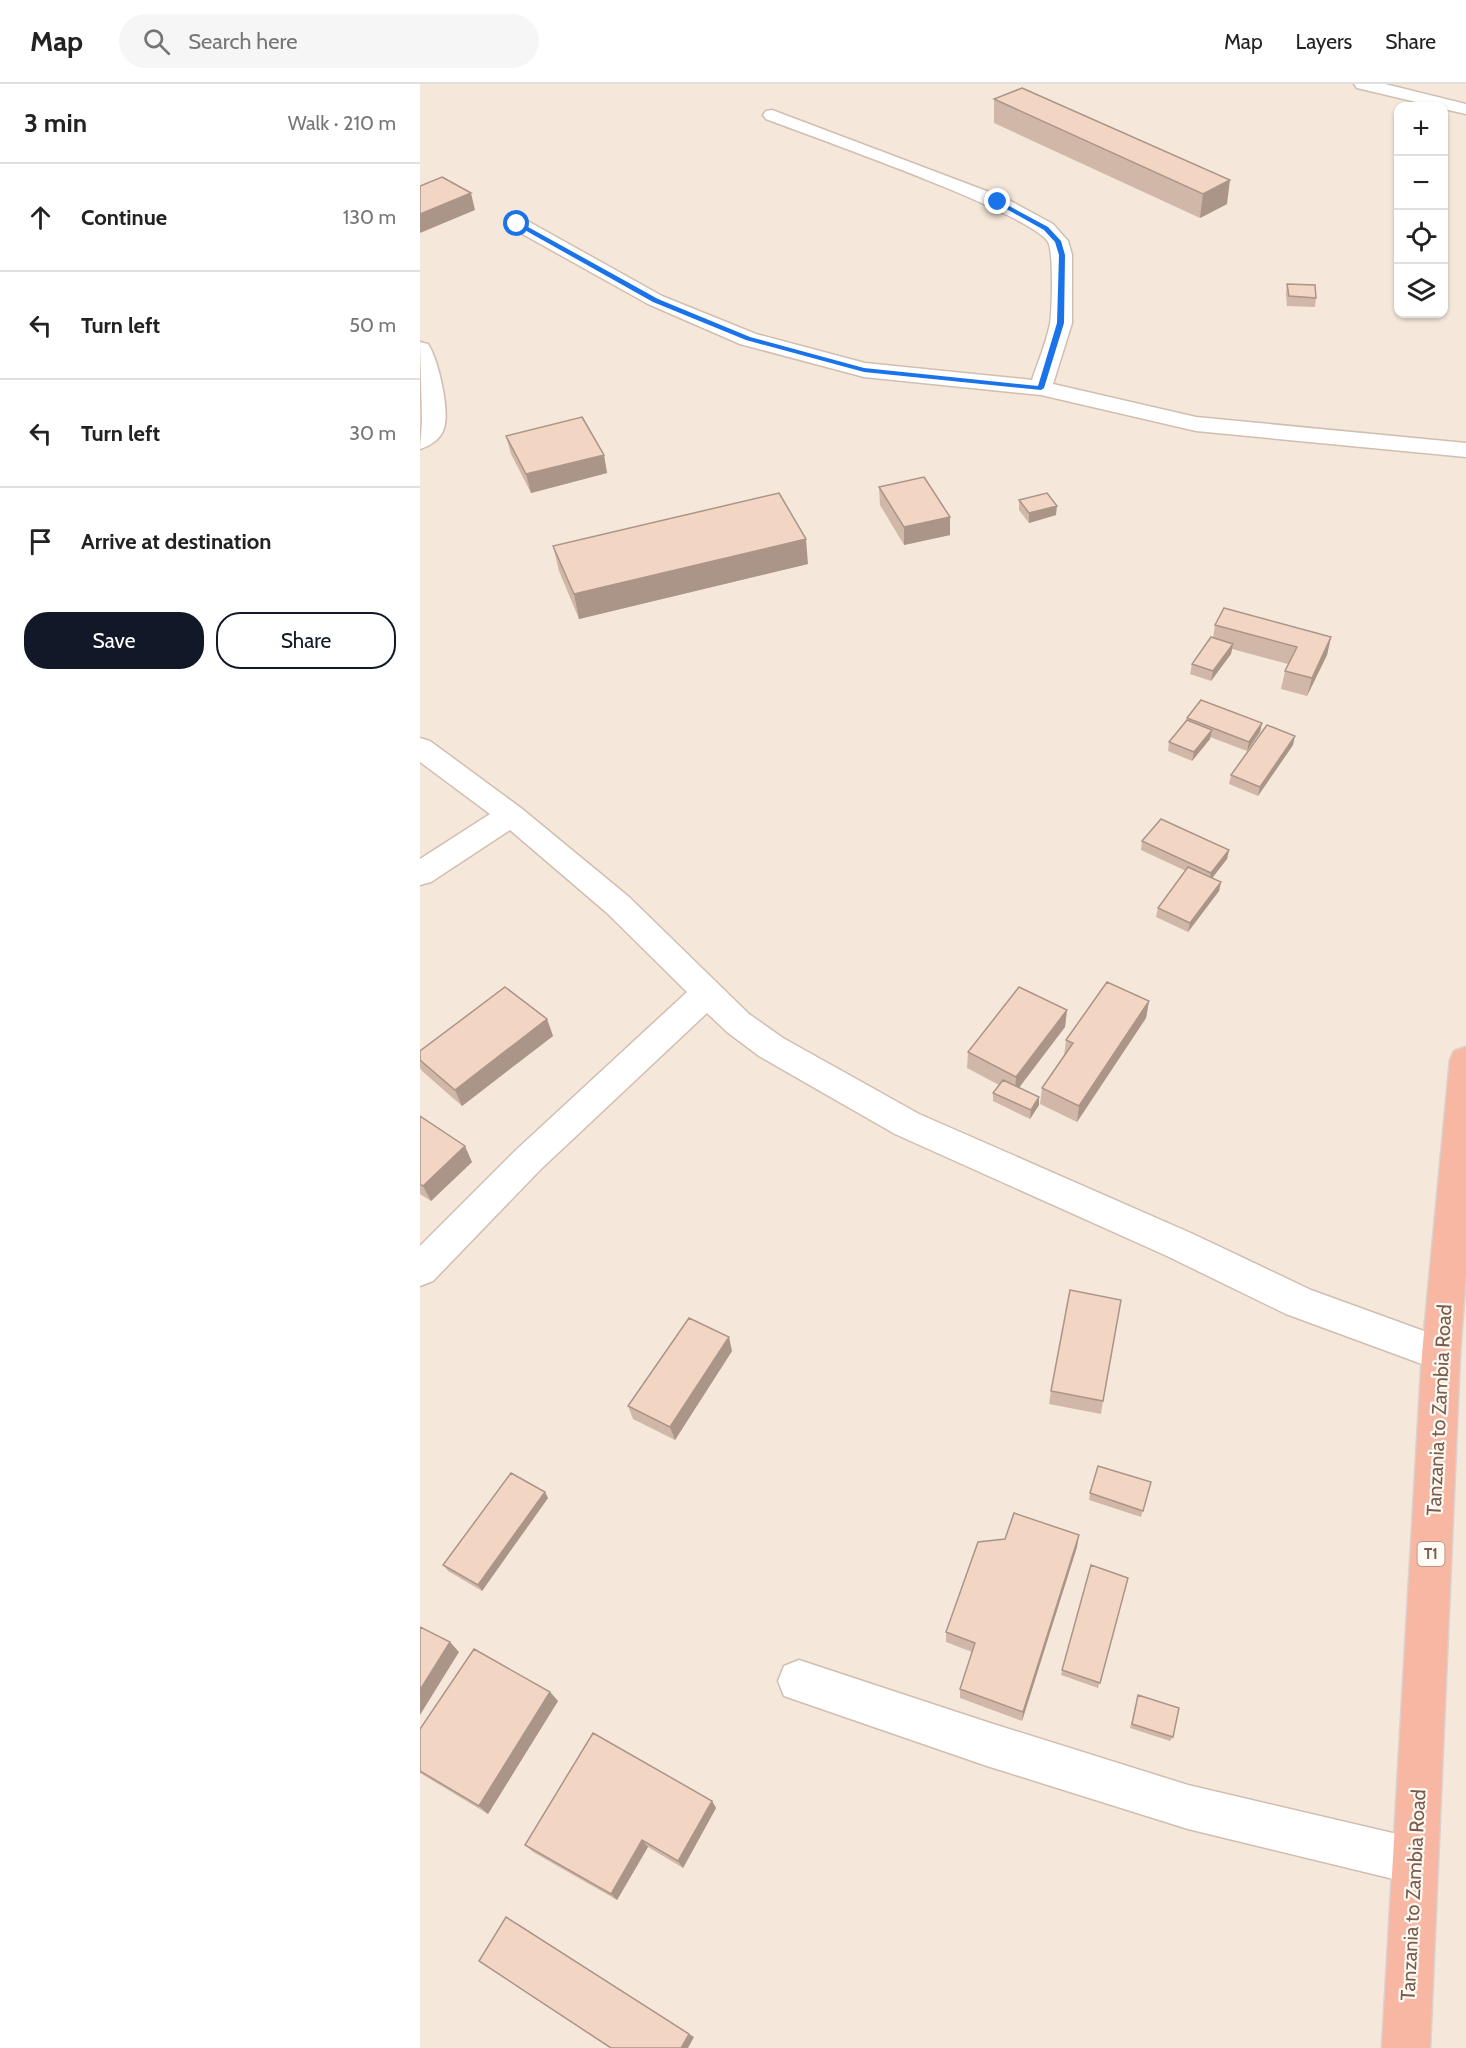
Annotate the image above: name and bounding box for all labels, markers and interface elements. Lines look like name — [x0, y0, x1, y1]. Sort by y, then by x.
search box — [119, 14, 539, 68]
text: Map — [30, 24, 83, 58]
icon: search — [140, 25, 173, 58]
text: Search here — [188, 28, 297, 55]
text: Map — [1224, 29, 1263, 54]
text: Layers — [1296, 29, 1352, 54]
text: Share — [1385, 29, 1436, 54]
map controls — [1394, 102, 1448, 318]
button: + — [1394, 102, 1448, 156]
text: 3 min — [24, 107, 87, 139]
text: Walk · 210 m — [288, 111, 396, 135]
button: − — [1394, 156, 1448, 210]
route end — [984, 188, 1010, 214]
icon: ahead — [24, 201, 57, 234]
text: Continue — [81, 204, 167, 231]
text: 130 m — [343, 205, 396, 229]
route start — [503, 210, 529, 236]
button: locate — [1394, 210, 1448, 264]
button: layers — [1394, 264, 1448, 318]
icon: left — [24, 309, 57, 342]
text: Turn left — [81, 312, 160, 339]
text: 50 m — [349, 313, 396, 337]
icon: left — [24, 417, 57, 450]
text: Turn left — [81, 420, 160, 447]
text: 30 m — [349, 421, 396, 445]
icon: arrive — [24, 525, 57, 558]
text: Arrive at destination — [81, 528, 271, 555]
button: Save — [24, 612, 204, 669]
button: Share — [216, 612, 396, 669]
street label: Tanzania to Zambia Road — [1421, 1304, 1457, 1516]
road number: T1 — [1418, 1542, 1444, 1566]
street label: Tanzania to Zambia Road — [1395, 1789, 1431, 2001]

